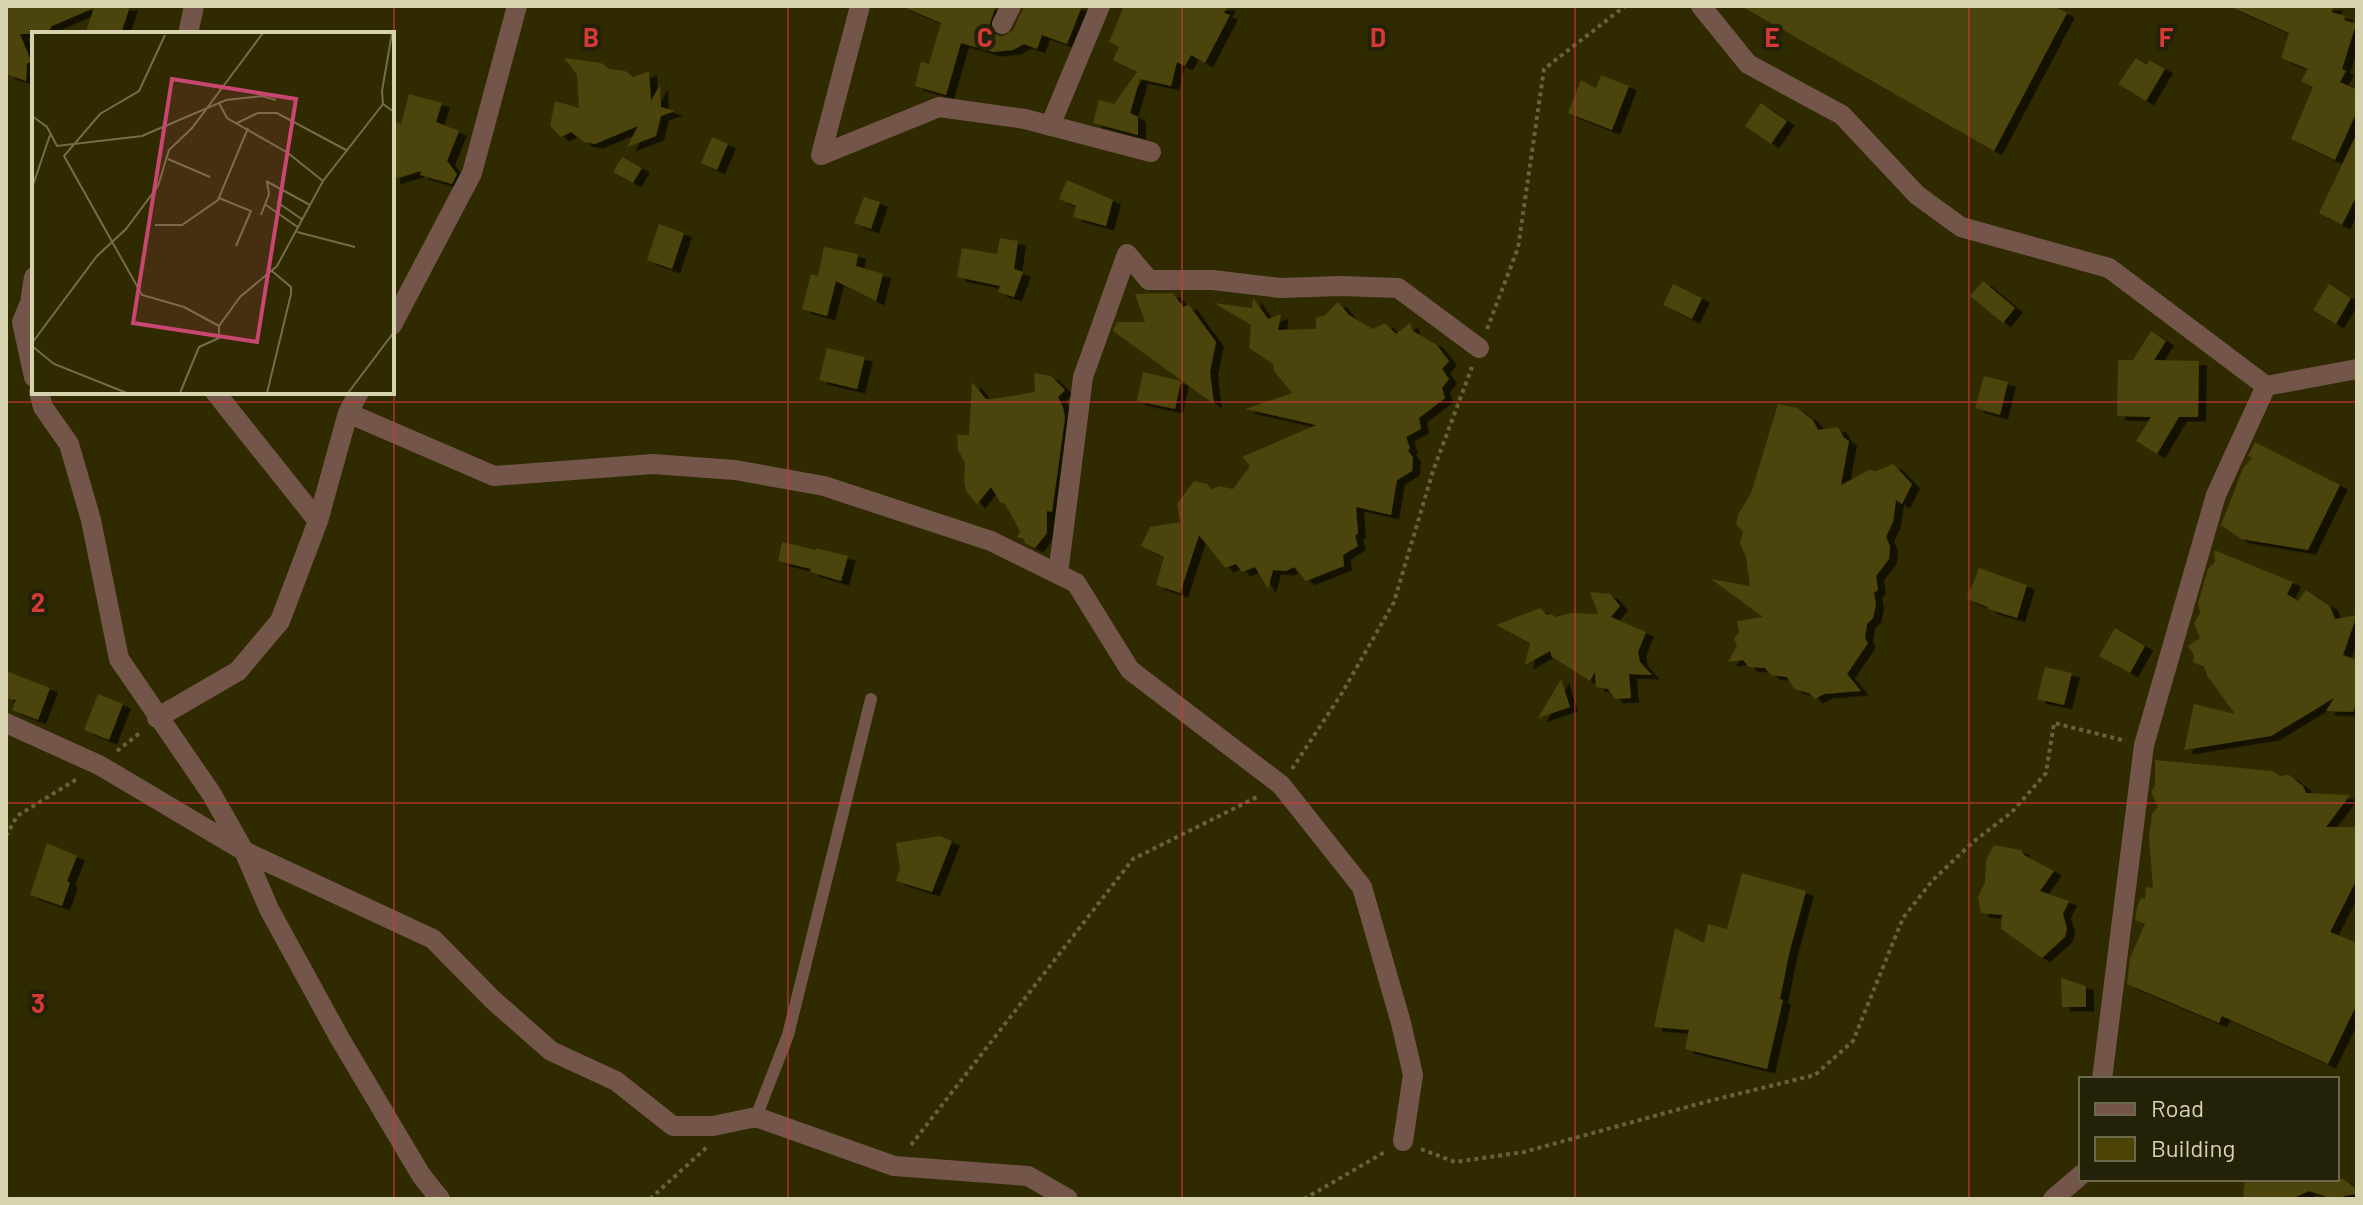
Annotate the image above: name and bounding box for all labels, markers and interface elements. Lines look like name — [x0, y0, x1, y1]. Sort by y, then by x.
text: B — [583, 21, 599, 52]
text: C — [977, 21, 993, 52]
text: D — [1370, 21, 1386, 52]
text: E — [1764, 21, 1780, 52]
text: F — [2159, 21, 2174, 52]
inset map — [32, 32, 394, 394]
text: 2 — [31, 586, 45, 617]
text: 3 — [31, 987, 45, 1018]
legend — [2079, 1077, 2339, 1181]
text: Road — [2151, 1093, 2204, 1122]
text: Building — [2151, 1133, 2235, 1162]

